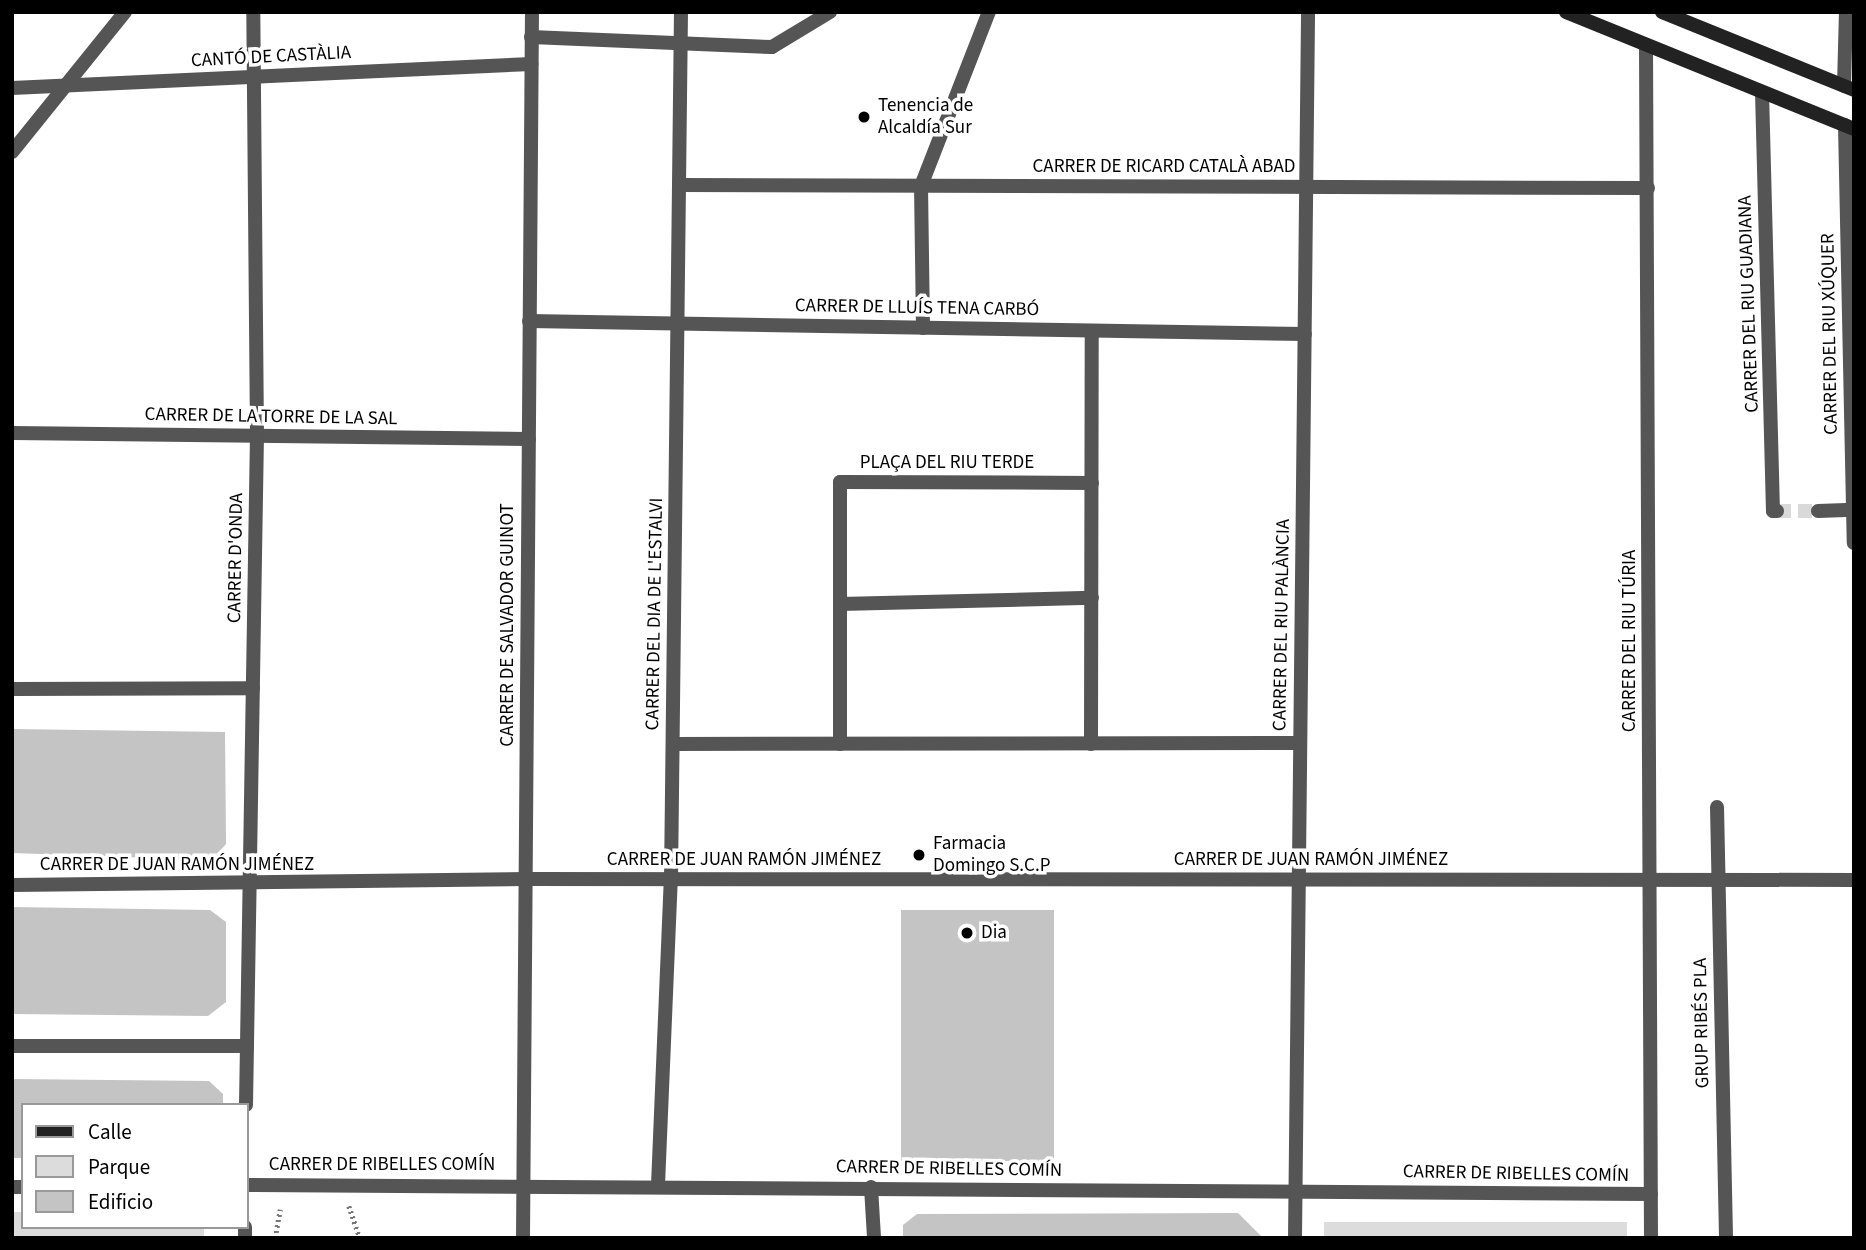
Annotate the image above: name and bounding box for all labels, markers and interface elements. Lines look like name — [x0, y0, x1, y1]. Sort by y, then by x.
street label: CANTÓ DE CASTÀLIA — [190, 41, 352, 73]
place label: Tenencia de Alcaldía Sur — [878, 95, 973, 139]
marker: Tenencia de Alcaldía Sur — [856, 109, 872, 125]
street label: CARRER DE RICARD CATALÀ ABAD — [1033, 156, 1295, 178]
street label: CARRER DEL RIU GUADIANA — [1734, 195, 1764, 413]
street label: CARRER DEL RIU XÚQUER — [1817, 233, 1843, 435]
street label: CARRER DE LLUÍS TENA CARBÓ — [795, 294, 1039, 322]
street label: CARRER DE LA TORRE DE LA SAL — [144, 403, 398, 431]
street label: PLAÇA DEL RIU TERDE — [860, 452, 1034, 474]
street label: CARRER D'ONDA — [223, 493, 249, 623]
street label: CARRER DEL DIA DE L'ESTALVI — [642, 497, 668, 731]
street label: CARRER DE SALVADOR GUINOT — [497, 503, 519, 747]
street label: CARRER DEL RIU PALÀNCIA — [1269, 519, 1295, 731]
street label: CARRER DEL RIU TÚRIA — [1619, 550, 1641, 732]
place label: Farmacia Domingo S.C.P — [933, 833, 1050, 877]
marker: Farmacia Domingo S.C.P — [911, 847, 927, 863]
street label: CARRER DE JUAN RAMÓN JIMÉNEZ — [607, 849, 881, 871]
street label: CARRER DE JUAN RAMÓN JIMÉNEZ — [1174, 849, 1448, 871]
street label: CARRER DE JUAN RAMÓN JIMÉNEZ — [40, 854, 314, 876]
place label: Dia — [981, 922, 1007, 944]
marker: Dia — [959, 925, 975, 941]
street label: GRUP RIBÉS PLA — [1689, 957, 1715, 1089]
legend — [21, 1103, 248, 1229]
text: Calle — [88, 1117, 132, 1147]
text: Parque — [88, 1152, 150, 1182]
street label: CARRER DE RIBELLES COMÍN — [269, 1154, 495, 1176]
street label: CARRER DE RIBELLES COMÍN — [836, 1156, 1062, 1182]
street label: CARRER DE RIBELLES COMÍN — [1403, 1161, 1629, 1187]
text: Edificio — [88, 1187, 153, 1217]

